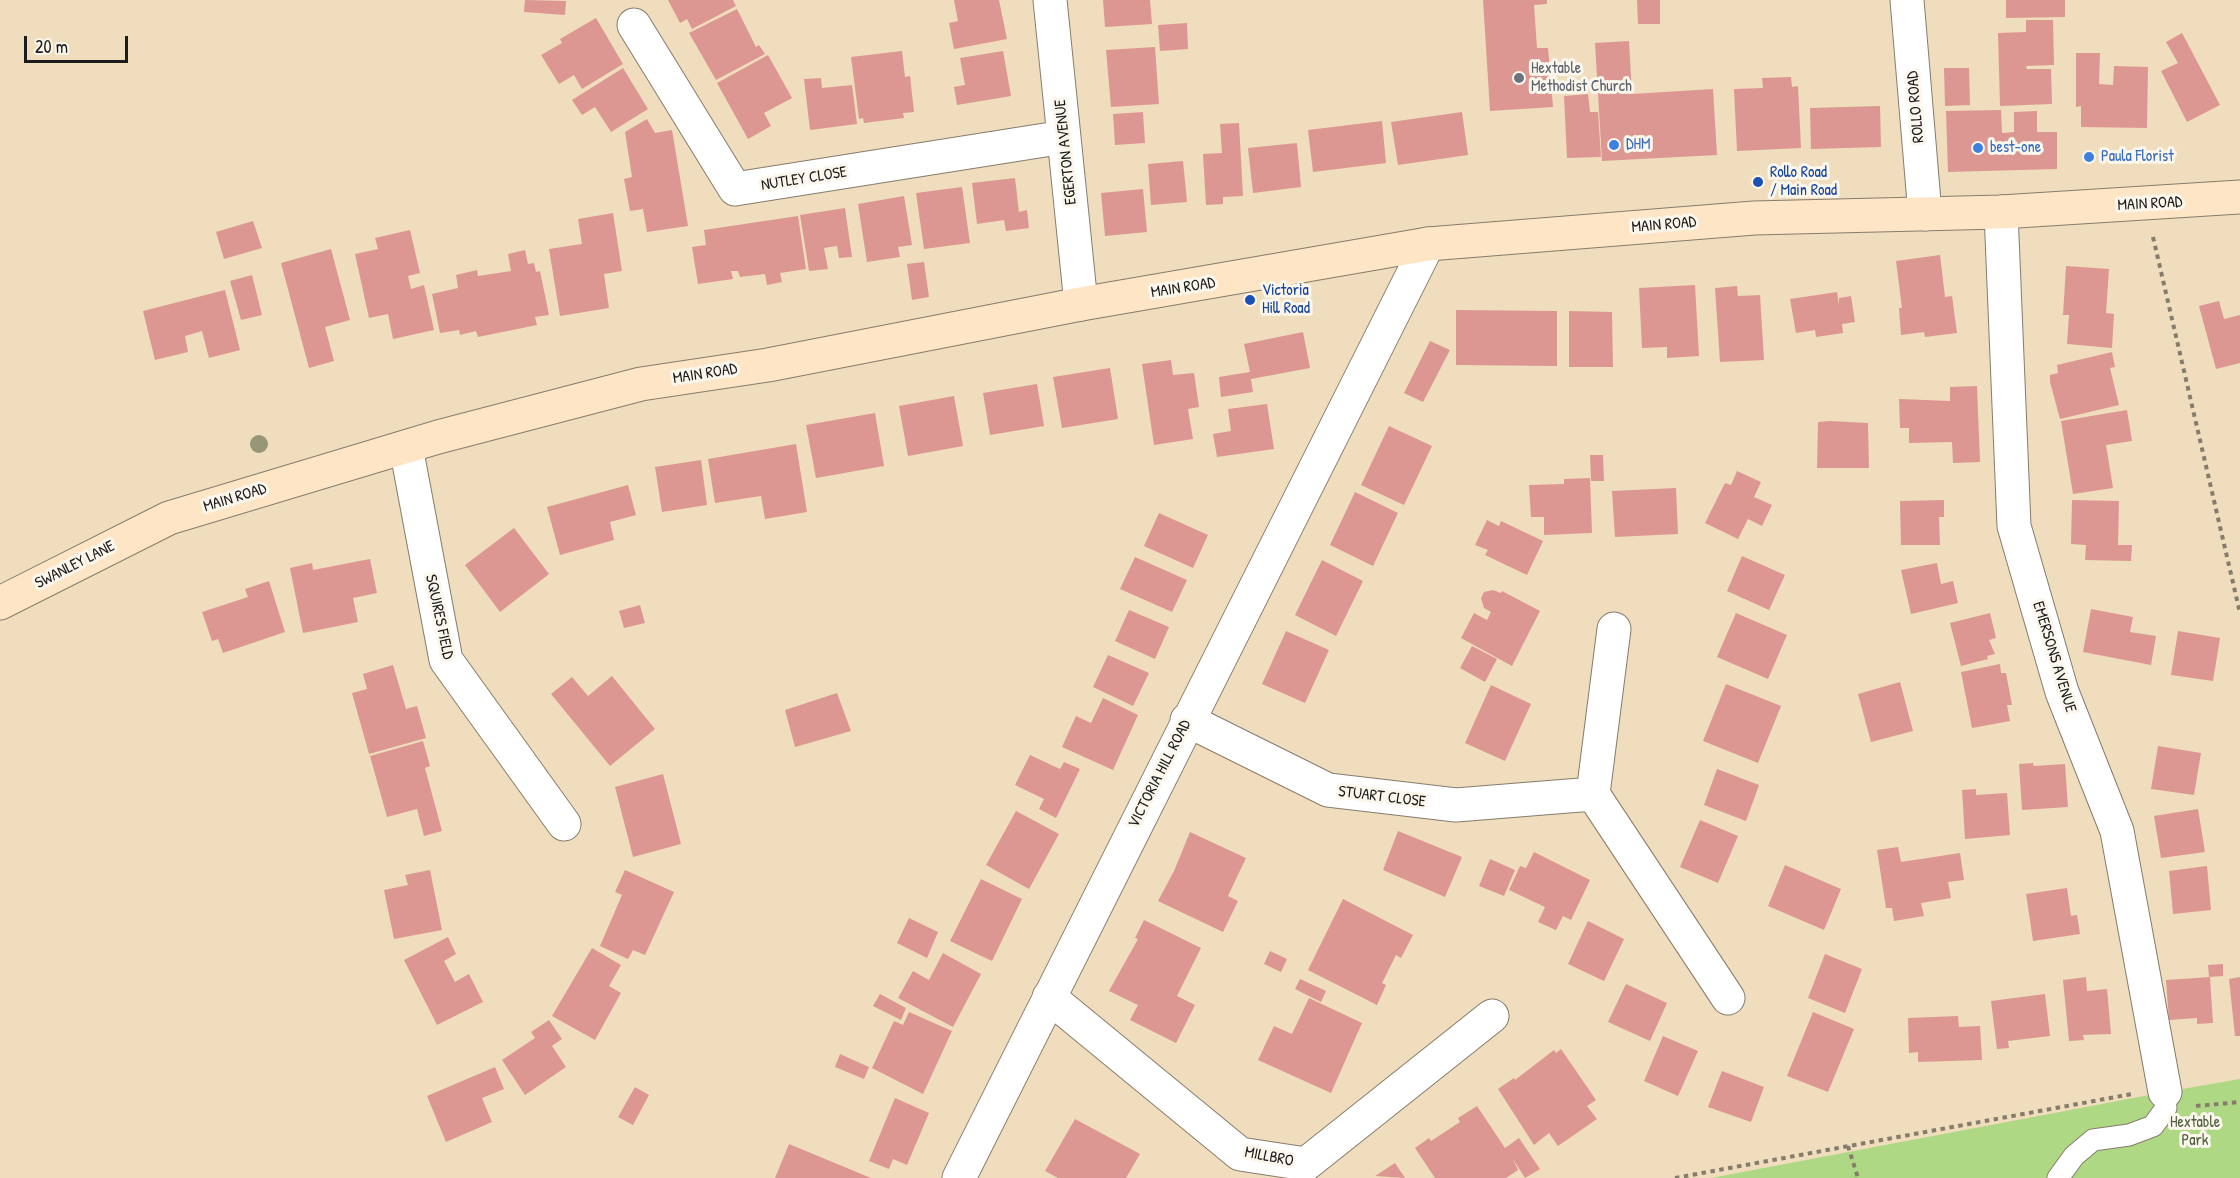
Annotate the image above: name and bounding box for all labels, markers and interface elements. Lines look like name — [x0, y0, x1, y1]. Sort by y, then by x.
scale bar — [27, 24, 130, 62]
text: 20 m — [35, 34, 68, 59]
place label: Hextable Methodist Church — [1531, 59, 1632, 97]
street label: ROLLO ROAD — [1903, 70, 1929, 144]
marker: Hextable Methodist Church — [1512, 71, 1526, 85]
street label: EGERTON AVENUE — [1051, 98, 1081, 206]
place label: DHM — [1626, 135, 1651, 155]
marker: DHM — [1607, 138, 1621, 152]
place label: best-one — [1990, 138, 2041, 158]
marker: best-one — [1971, 141, 1985, 155]
place label: Paula Florist — [2101, 147, 2174, 167]
marker: Paula Florist — [2082, 150, 2096, 164]
street label: NUTLEY CLOSE — [760, 163, 848, 195]
place label: Rollo Road / Main Road — [1770, 163, 1837, 201]
marker: Rollo Road / Main Road — [1751, 175, 1765, 189]
street label: MAIN ROAD — [2117, 193, 2183, 215]
street label: MAIN ROAD — [1631, 213, 1697, 237]
street label: MAIN ROAD — [1149, 273, 1217, 303]
place label: Victoria Hill Road — [1262, 281, 1310, 319]
marker: Victoria Hill Road — [1243, 293, 1257, 307]
street label: MAIN ROAD — [671, 359, 739, 389]
street label: MAIN ROAD — [201, 479, 269, 517]
street label: SWANLEY LANE — [32, 537, 118, 593]
street label: SQUIRES FIELD — [421, 573, 457, 661]
street label: EMERSONS AVENUE — [2028, 599, 2080, 715]
street label: VICTORIA HILL ROAD — [1124, 717, 1196, 831]
street label: STUART CLOSE — [1337, 782, 1427, 812]
park label: Hextable Park — [2170, 1113, 2220, 1151]
street label: MILLBRO — [1243, 1143, 1295, 1171]

